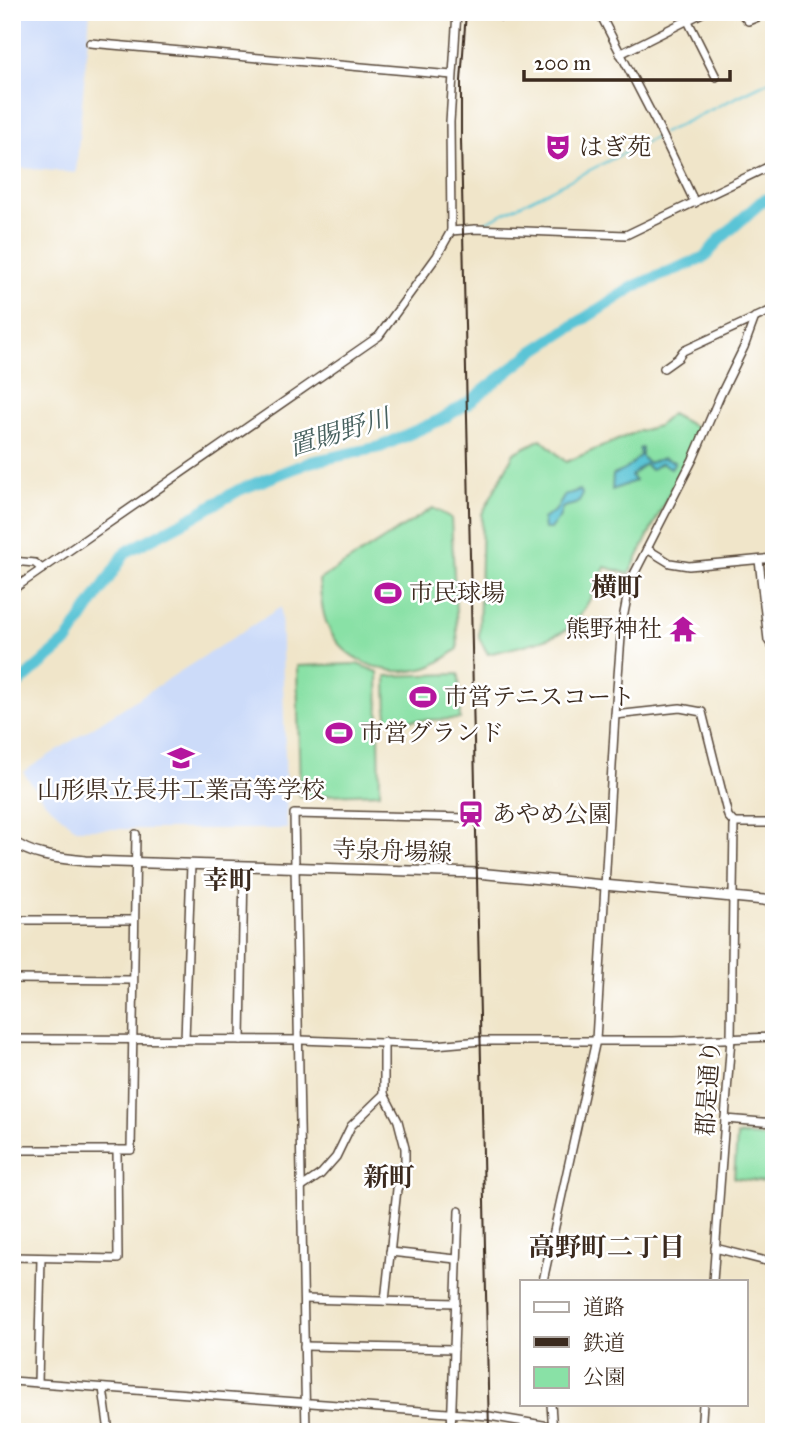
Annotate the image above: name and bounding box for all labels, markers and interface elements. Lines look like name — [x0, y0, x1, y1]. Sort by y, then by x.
scale bar — [524, 38, 730, 82]
text: 200 m — [534, 50, 591, 76]
theatre icon: はぎ苑 — [543, 132, 573, 162]
place label: はぎ苑 — [579, 132, 651, 162]
water label: 置賜野川 — [285, 401, 396, 463]
district label: 横町 — [591, 571, 643, 603]
sports icon: 市民球場 — [373, 578, 403, 608]
place label: 市民球場 — [409, 578, 505, 608]
place label: 熊野神社 — [566, 614, 662, 644]
temple icon: 熊野神社 — [668, 614, 698, 644]
sports icon: 市営テニスコート — [408, 682, 438, 712]
place label: 市営テニスコート — [444, 682, 635, 712]
sports icon: 市営グランド — [324, 718, 354, 748]
place label: 市営グランド — [360, 718, 504, 748]
school or university icon: 山形県立長井工業高等学校 — [166, 743, 196, 773]
place label: 山形県立長井工業高等学校 — [37, 775, 325, 805]
station icon: あやめ公園 — [456, 799, 486, 829]
place label: あやめ公園 — [492, 799, 612, 829]
street label: 寺泉舟場線 — [332, 834, 452, 868]
district label: 幸町 — [203, 864, 255, 896]
street label: 郡是通り — [690, 1039, 726, 1137]
district label: 新町 — [363, 1161, 415, 1193]
district label: 高野町二丁目 — [529, 1231, 685, 1263]
legend — [520, 1280, 748, 1406]
text: 道路 — [583, 1294, 625, 1320]
text: 鉄道 — [583, 1330, 625, 1356]
text: 公園 — [583, 1364, 625, 1390]

